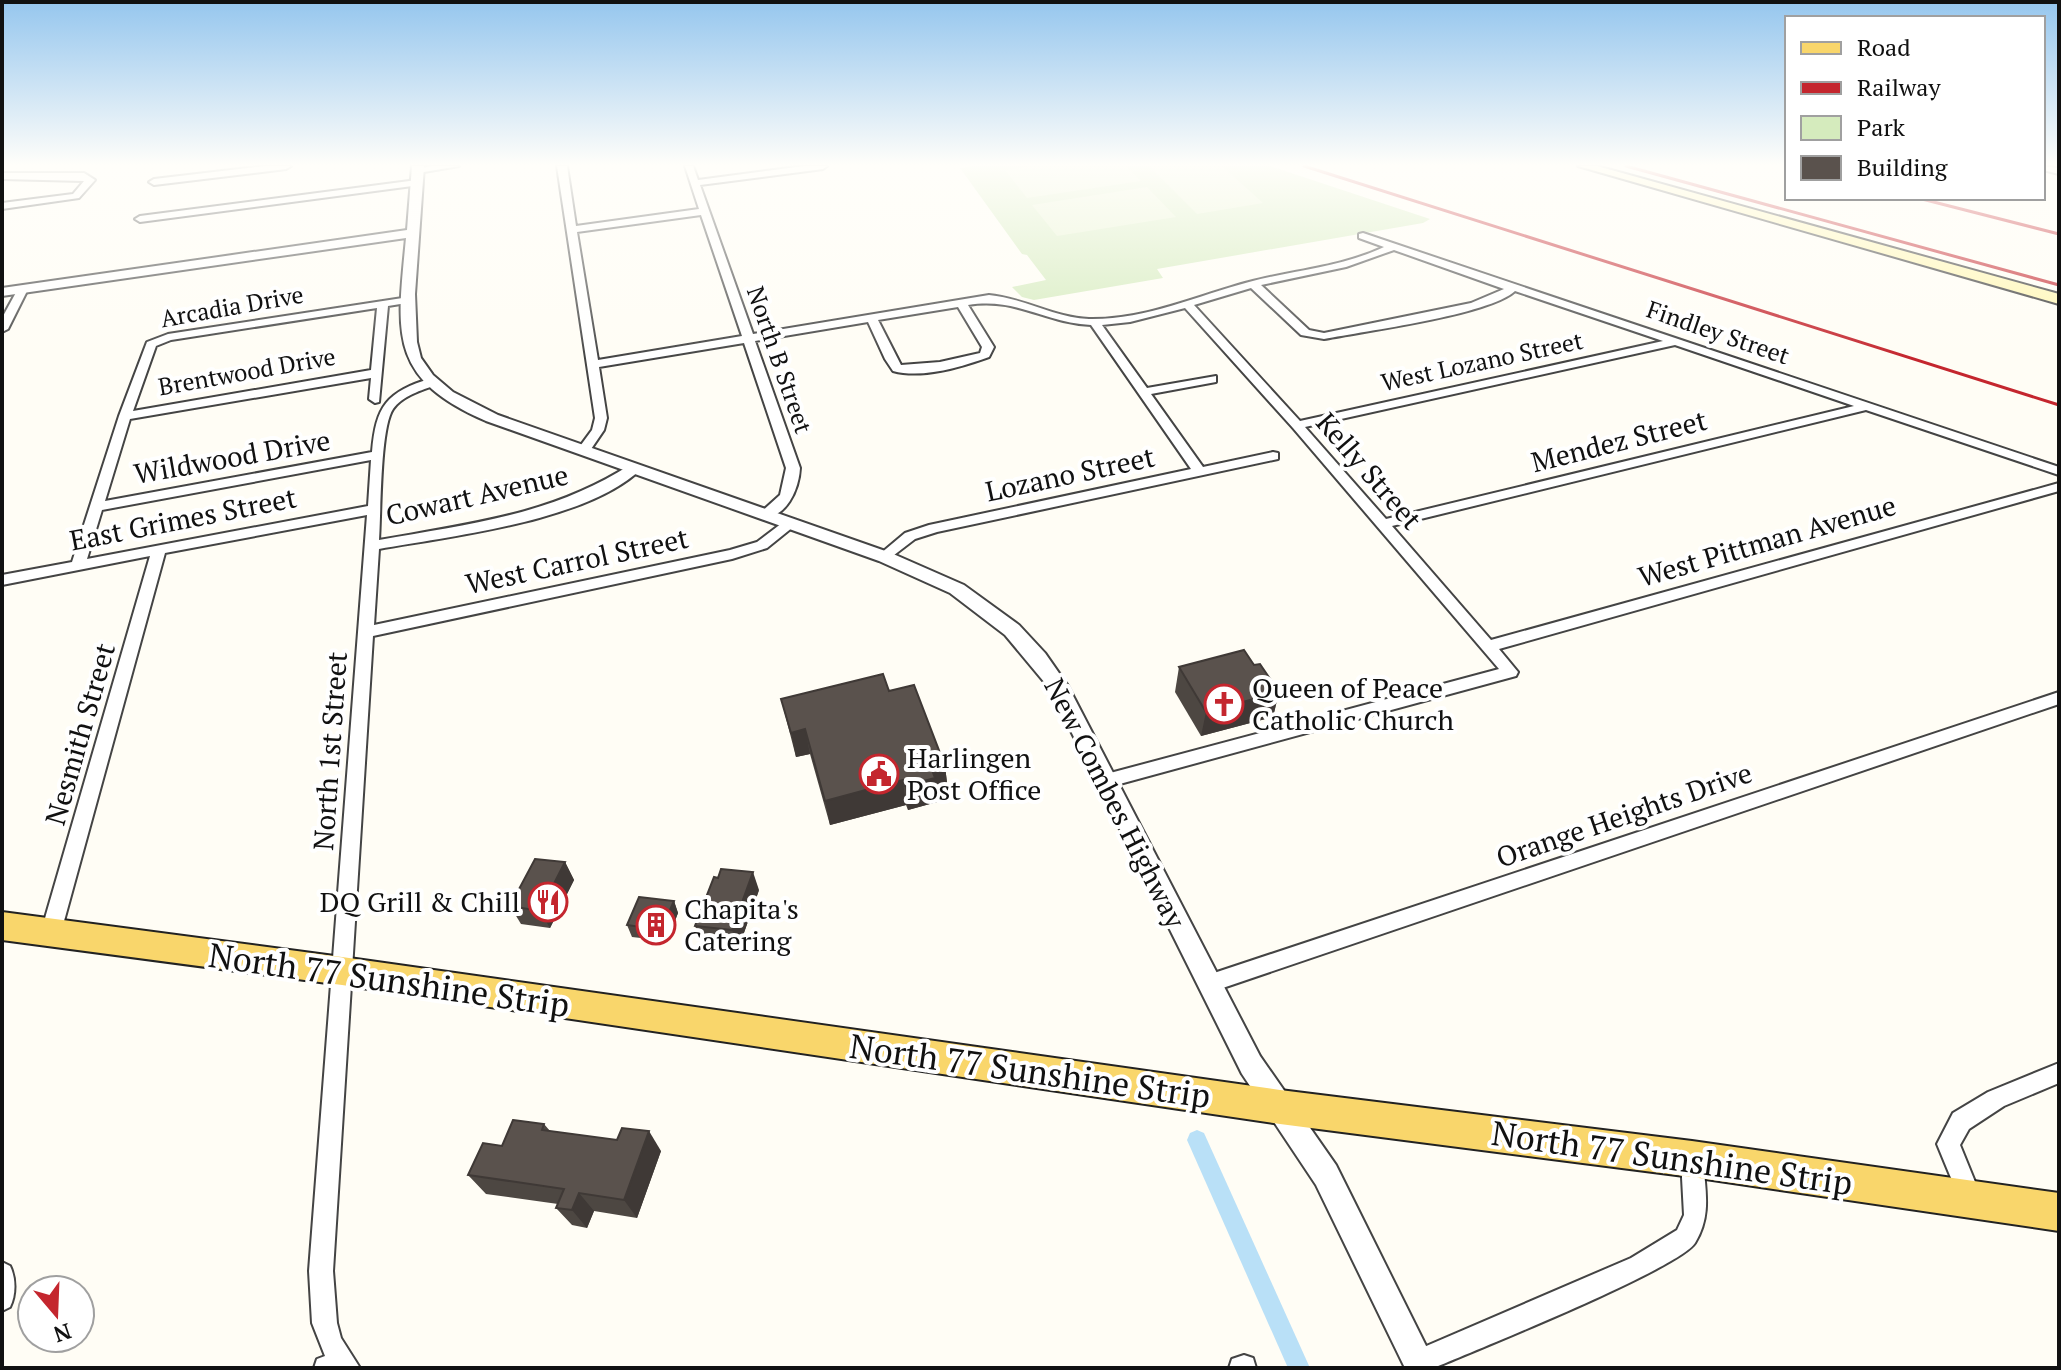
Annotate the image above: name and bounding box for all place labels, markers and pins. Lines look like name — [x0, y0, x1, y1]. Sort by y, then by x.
place label: Queen of Peace Catholic Church — [1252, 669, 1454, 738]
church icon: Queen of Peace Catholic Church — [1203, 683, 1245, 725]
place label: Harlingen Post Office — [907, 739, 1041, 808]
public building icon: Harlingen Post Office — [858, 753, 900, 795]
restaurant icon: DQ Grill & Chill — [527, 881, 569, 923]
place label: DQ Grill & Chill — [320, 883, 520, 920]
place label: Chapita's Catering — [684, 890, 799, 959]
building icon: Chapita's Catering — [635, 904, 677, 946]

